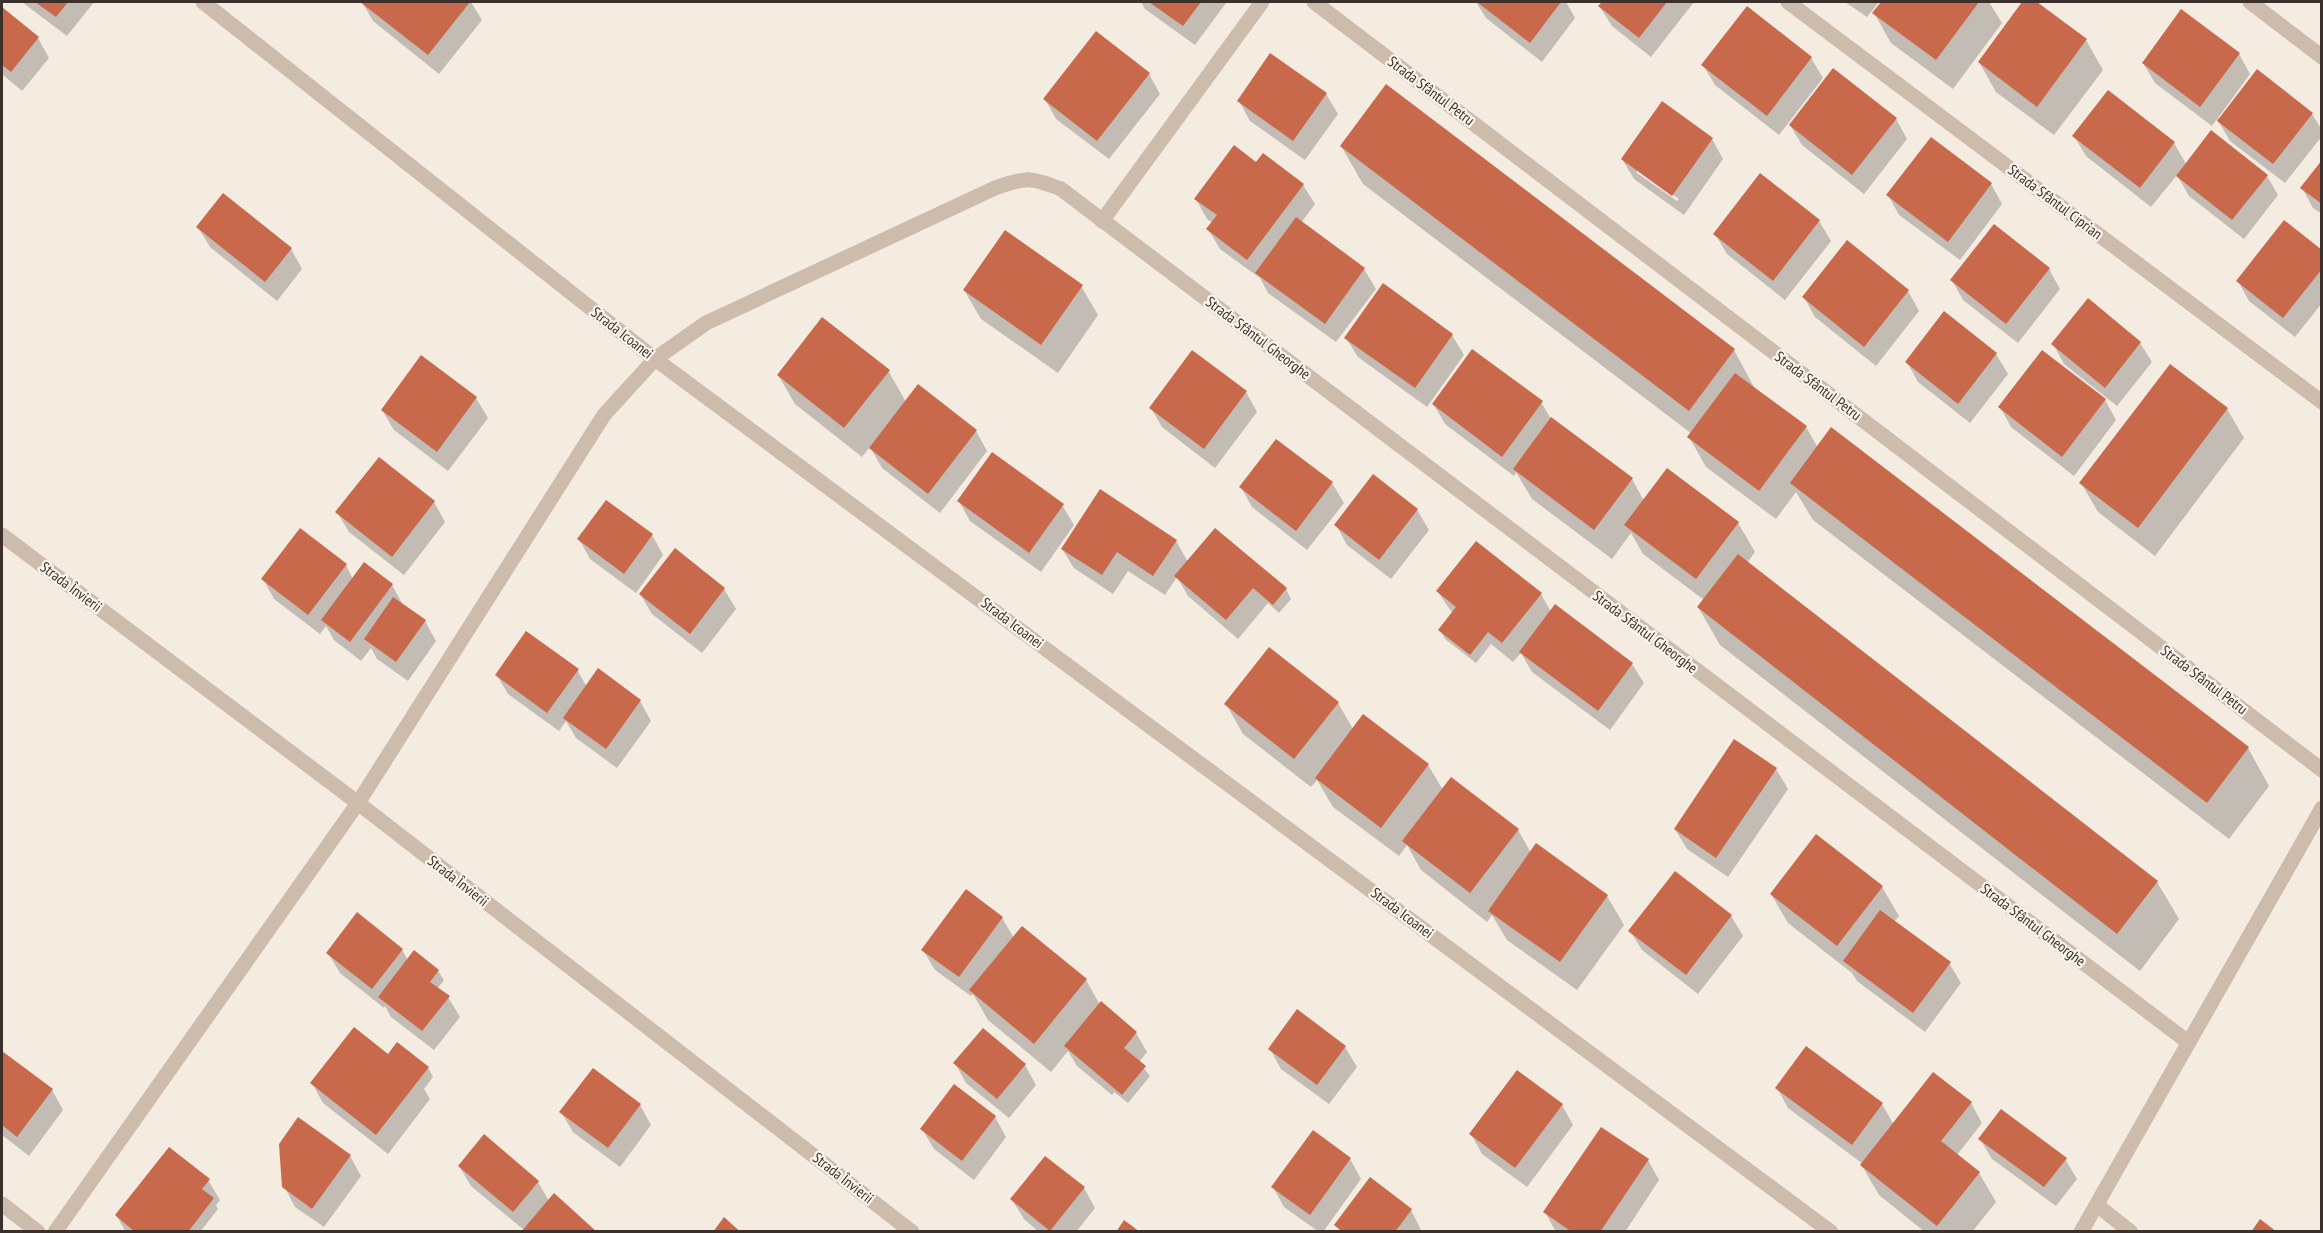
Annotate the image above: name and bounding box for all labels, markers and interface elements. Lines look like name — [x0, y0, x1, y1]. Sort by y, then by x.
street label: Strada Sfântul Petru — [1384, 52, 1478, 129]
street label: Strada Sfântul Ciprian — [2004, 160, 2106, 243]
street label: Strada Sfântul Gheorghe — [1202, 292, 1315, 383]
street label: Strada Icoanei — [588, 303, 657, 363]
street label: Strada Sfântul Petru — [1771, 347, 1865, 424]
street label: Strada Învierii — [37, 557, 106, 616]
street label: Strada Sfântul Gheorghe — [1589, 586, 1702, 677]
street label: Strada Icoanei — [977, 593, 1047, 652]
street label: Strada Sfântul Petru — [2157, 641, 2251, 718]
street label: Strada Învierii — [424, 851, 493, 910]
street label: Strada Sfântul Gheorghe — [1977, 879, 2090, 970]
street label: Strada Icoanei — [1367, 883, 1437, 942]
street label: Strada Învierii — [809, 1148, 878, 1207]

